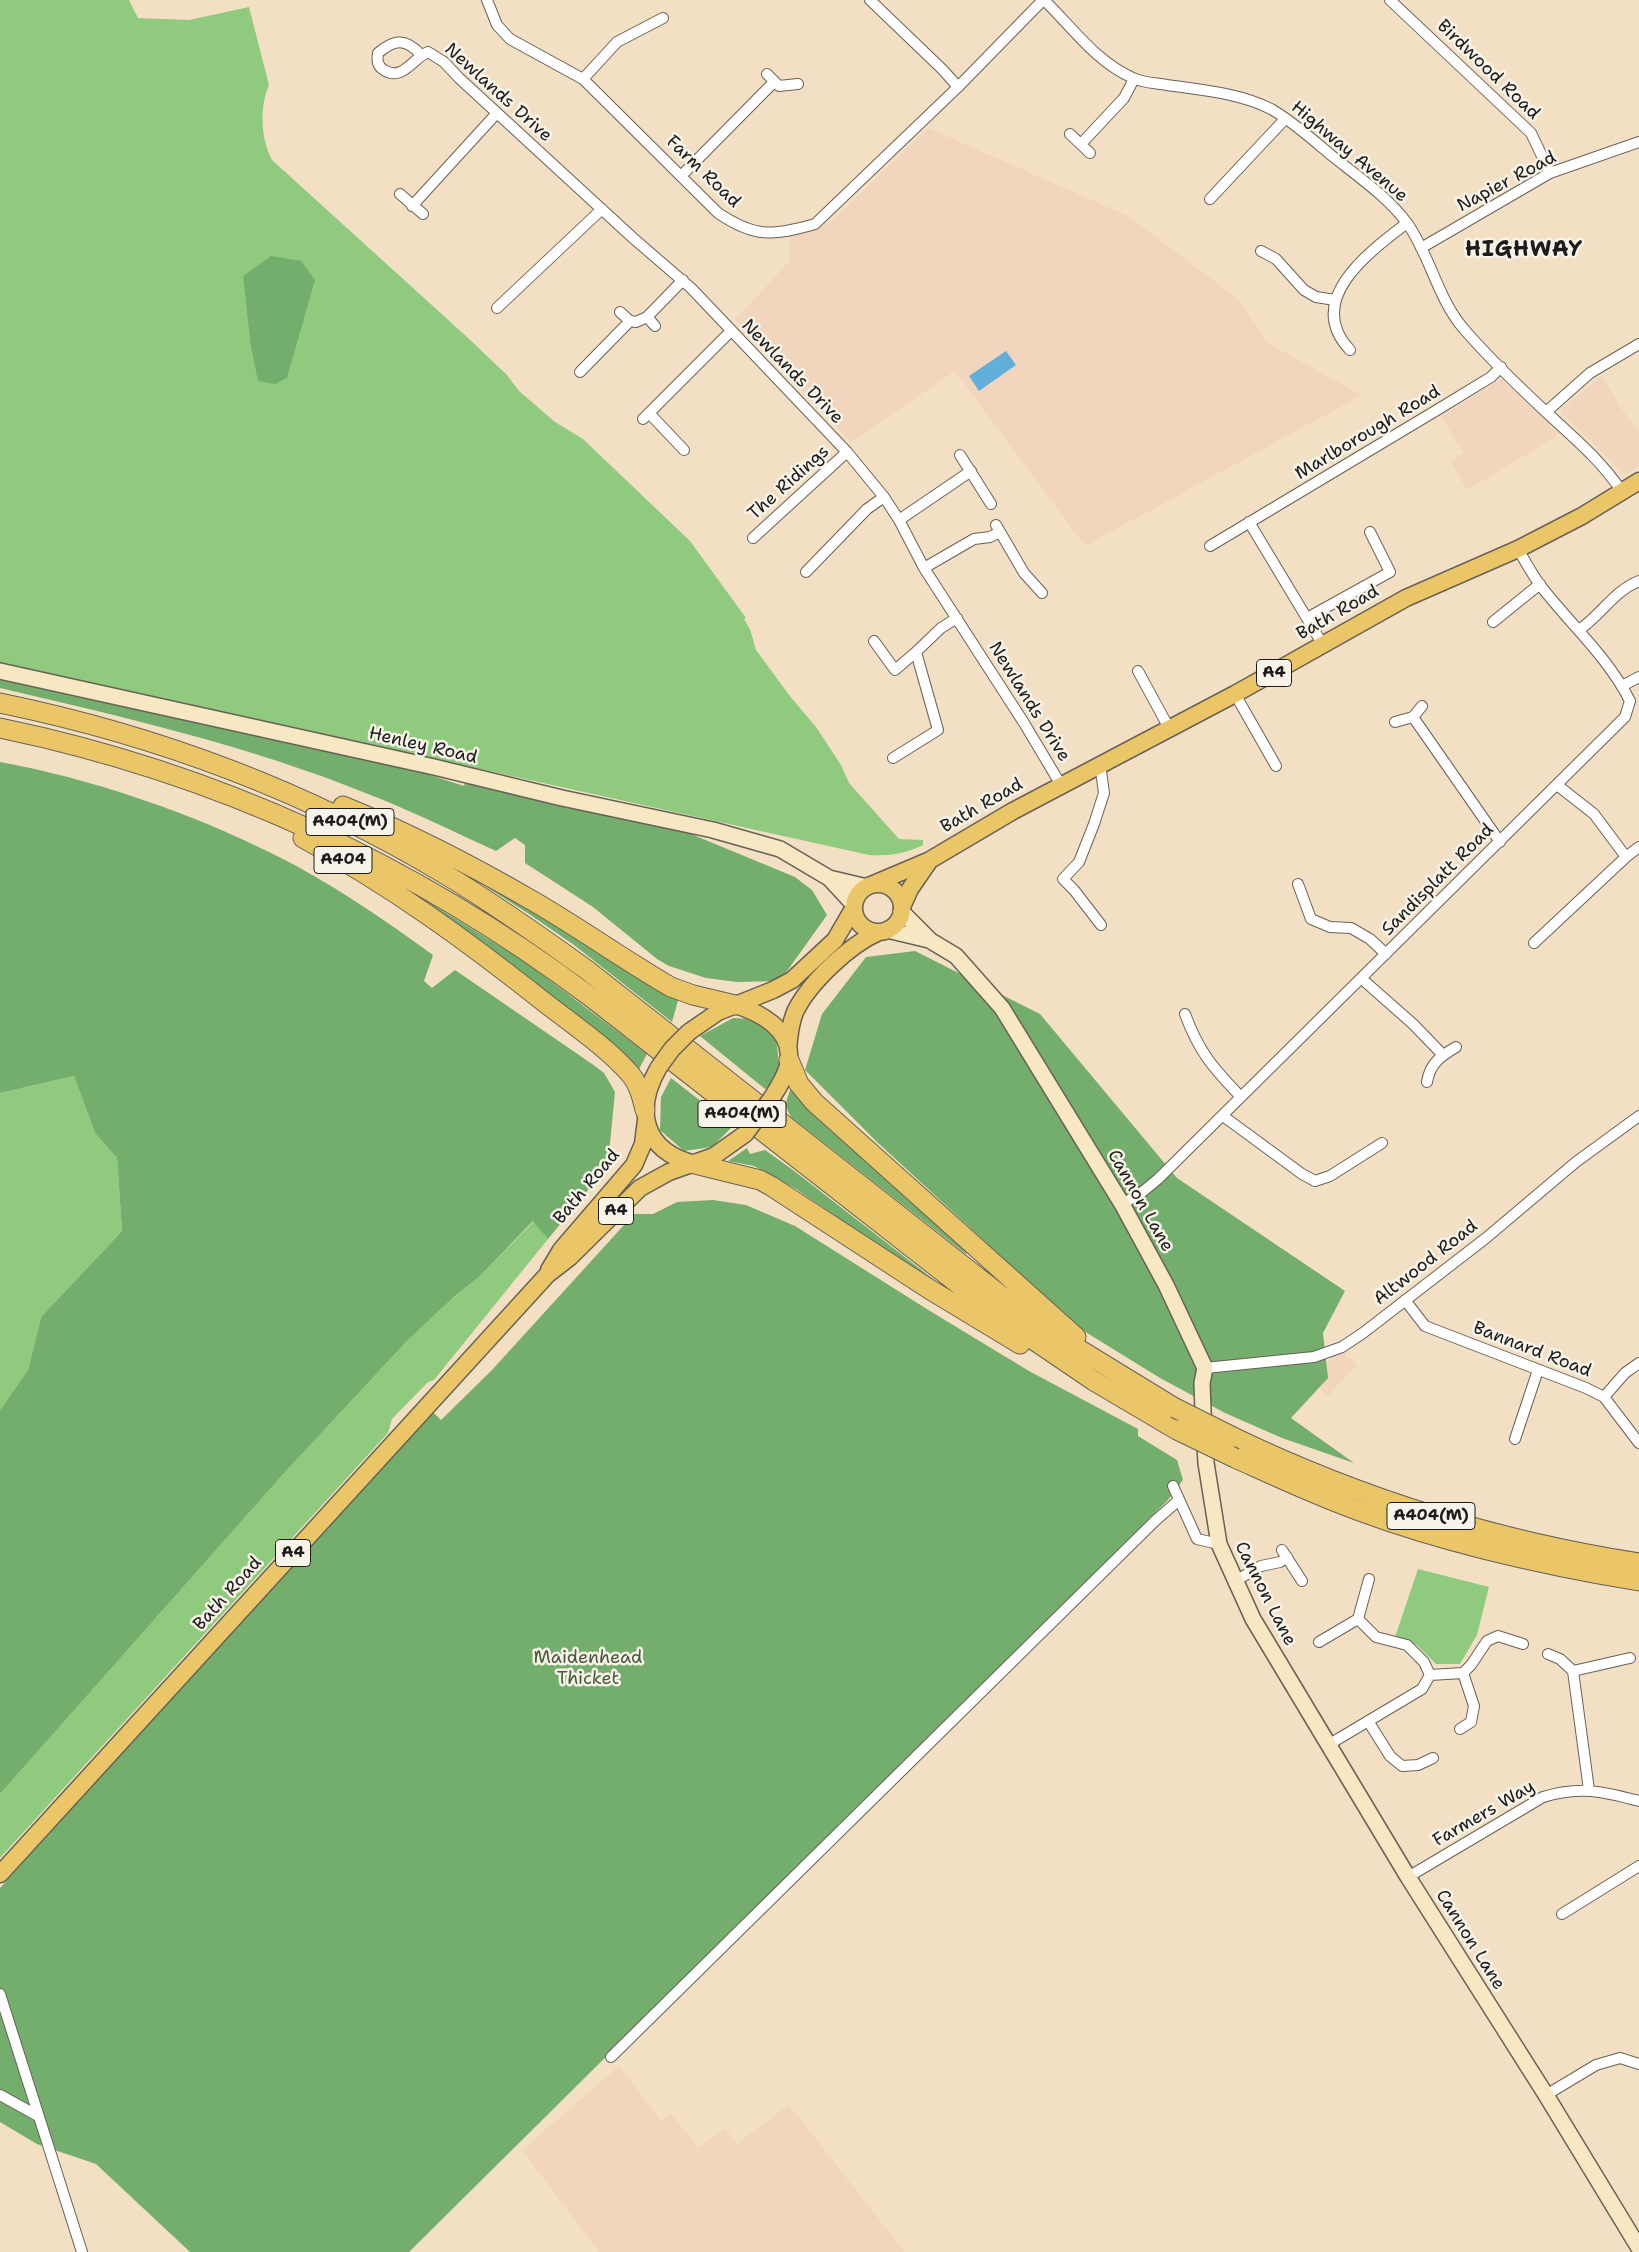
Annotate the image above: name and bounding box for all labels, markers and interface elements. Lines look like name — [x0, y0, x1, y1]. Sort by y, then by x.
street label: Birdwood Road — [1432, 16, 1544, 124]
street label: Newlands Drive — [440, 39, 556, 147]
street label: Highway Avenue — [1286, 97, 1412, 207]
street label: Farm Road — [661, 131, 745, 213]
street label: Napier Road — [1454, 147, 1560, 217]
district label: HIGHWAY — [1464, 237, 1584, 263]
street label: Newlands Drive — [737, 315, 847, 429]
street label: Marlborough Road — [1292, 381, 1444, 485]
street label: The Ridings — [744, 441, 834, 525]
street label: Bath Road — [1293, 581, 1383, 645]
street label: Newlands Drive — [983, 638, 1075, 766]
road number: A4 — [1256, 660, 1292, 686]
street label: Henley Road — [367, 723, 479, 769]
street label: Bath Road — [937, 774, 1027, 838]
road number: A404(M) — [306, 809, 394, 836]
street label: Sandisplatt Road — [1377, 819, 1499, 941]
road number: A404 — [314, 846, 372, 874]
road number: A404(M) — [698, 1100, 786, 1128]
street label: Bath Road — [549, 1145, 625, 1229]
street label: Cannon Lane — [1102, 1146, 1178, 1256]
road number: A4 — [598, 1198, 634, 1224]
street label: Altwood Road — [1370, 1216, 1482, 1310]
street label: Bannard Road — [1470, 1318, 1594, 1382]
road number: A404(M) — [1387, 1502, 1475, 1530]
street label: Cannon Lane — [1230, 1538, 1300, 1650]
road number: A4 — [276, 1540, 310, 1566]
street label: Bath Road — [189, 1553, 267, 1635]
park label: Maidenhead Thicket — [534, 1647, 642, 1690]
street label: Farmers Way — [1429, 1776, 1539, 1852]
street label: Cannon Lane — [1431, 1886, 1509, 1994]

